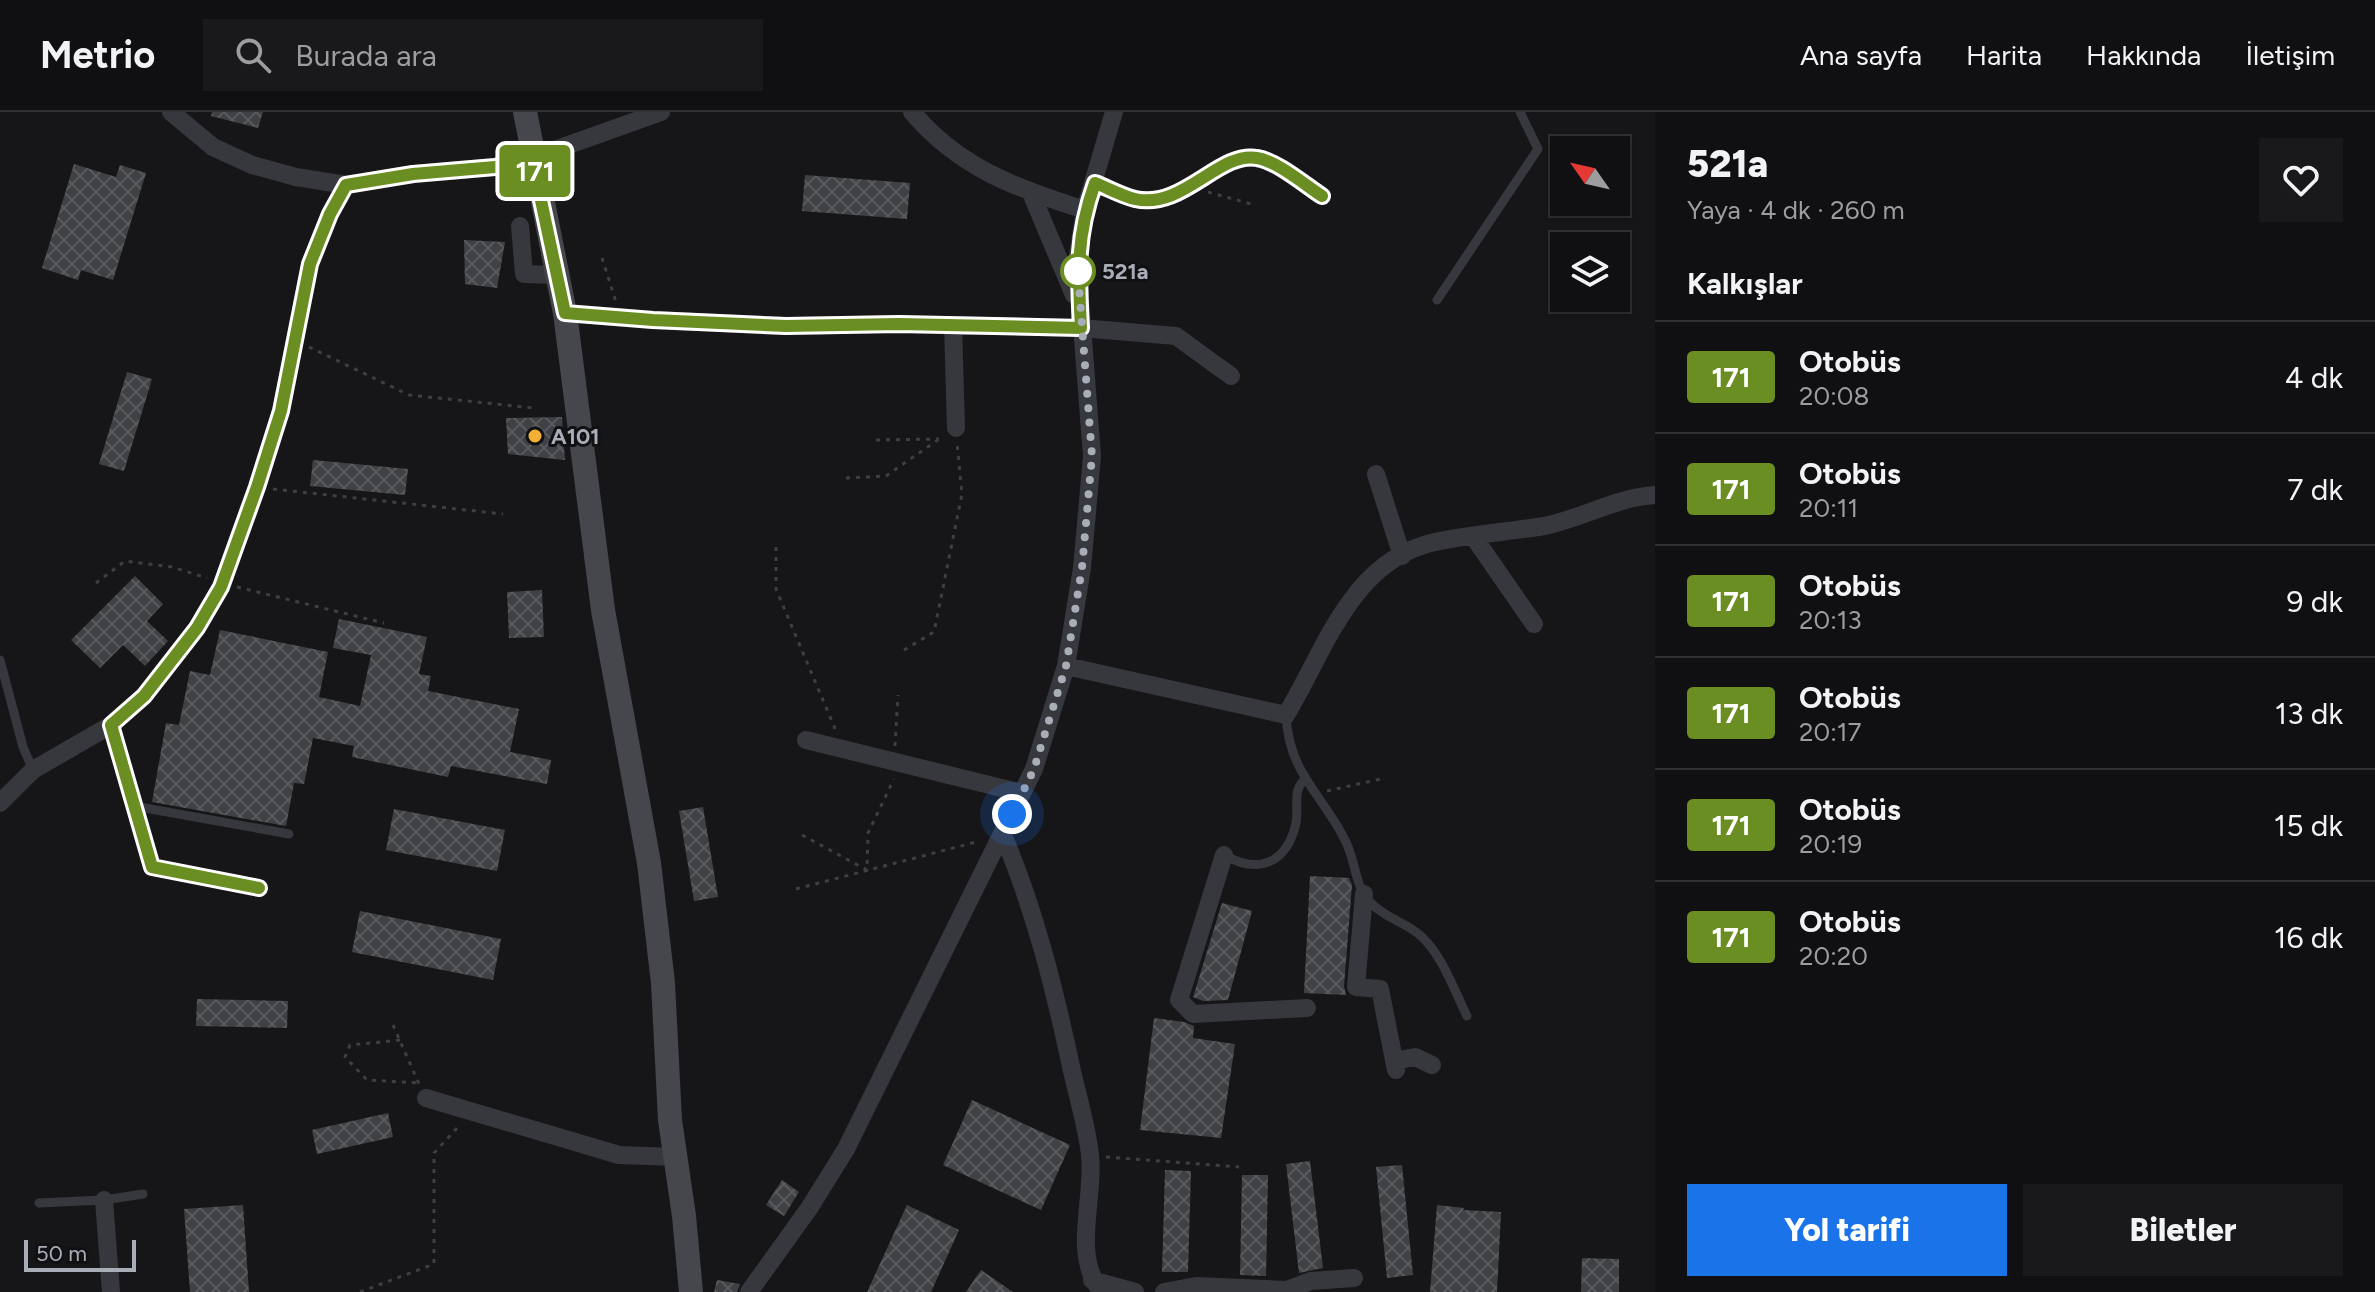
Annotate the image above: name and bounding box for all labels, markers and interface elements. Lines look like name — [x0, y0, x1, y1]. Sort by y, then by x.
search box — [203, 19, 763, 91]
text: Metrio — [40, 32, 155, 78]
icon: search — [231, 33, 275, 77]
text: Burada ara — [295, 37, 437, 74]
text: Ana sayfa — [1800, 38, 1922, 72]
text: Harita — [1966, 38, 2042, 72]
text: Hakkında — [2086, 38, 2201, 72]
text: İletişim — [2245, 38, 2335, 72]
north arrow — [1550, 136, 1630, 216]
map controls — [1550, 136, 1630, 312]
button: heart — [2259, 138, 2343, 222]
text: 521a — [1687, 141, 1768, 187]
line badge: 171 — [489, 145, 581, 197]
text: 171 — [515, 154, 555, 188]
text: Yaya · 4 dk · 260 m — [1687, 194, 1905, 226]
button: layers — [1550, 232, 1630, 312]
marker: 521a — [1061, 254, 1095, 288]
place label: 521a — [1102, 258, 1149, 285]
text: Kalkışlar — [1687, 265, 1803, 302]
text: Otobüs — [1799, 343, 1901, 380]
text: 4 dk — [2285, 359, 2343, 396]
text: 171 — [1711, 360, 1751, 394]
text: 20:08 — [1799, 380, 1869, 412]
place label: A101 — [551, 423, 600, 450]
marker: A101 — [526, 427, 544, 445]
text: Otobüs — [1799, 455, 1901, 492]
text: 7 dk — [2287, 471, 2343, 508]
text: 171 — [1711, 472, 1751, 506]
text: 20:11 — [1799, 492, 1858, 524]
text: Otobüs — [1799, 567, 1901, 604]
text: 9 dk — [2286, 583, 2343, 620]
text: 171 — [1711, 584, 1751, 618]
text: 20:13 — [1799, 604, 1862, 636]
text: Otobüs — [1799, 679, 1901, 716]
text: 13 dk — [2275, 695, 2343, 732]
text: 171 — [1711, 696, 1751, 730]
text: 20:17 — [1799, 716, 1861, 748]
text: Otobüs — [1799, 791, 1901, 828]
your location — [992, 794, 1032, 834]
text: 15 dk — [2274, 807, 2343, 844]
text: 171 — [1711, 808, 1751, 842]
text: 20:19 — [1799, 828, 1862, 860]
text: Otobüs — [1799, 903, 1901, 940]
text: 16 dk — [2274, 919, 2343, 956]
text: 171 — [1711, 920, 1751, 954]
text: 20:20 — [1799, 940, 1868, 972]
button: Yol tarifi — [1687, 1184, 2007, 1276]
button: Biletler — [2023, 1184, 2343, 1276]
scale bar — [24, 1236, 136, 1272]
text: 50 m — [36, 1240, 87, 1267]

